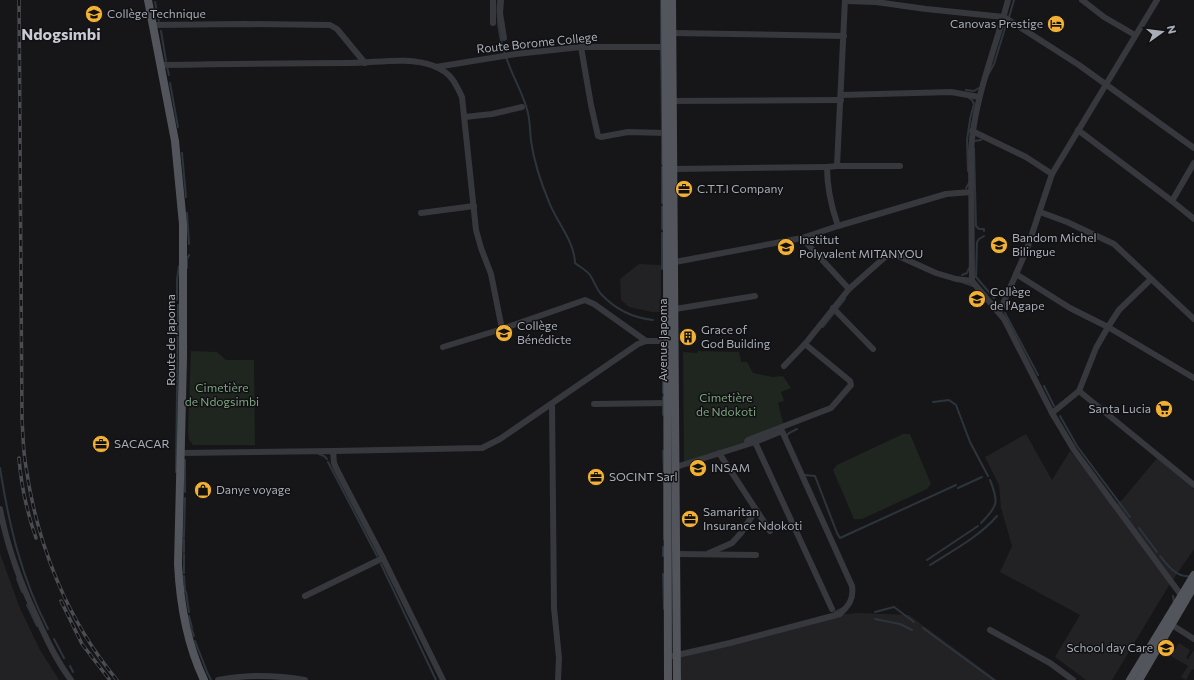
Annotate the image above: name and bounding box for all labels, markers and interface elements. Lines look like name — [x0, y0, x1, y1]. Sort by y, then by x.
school or university icon: Collège Technique — [84, 4, 104, 24]
place label: Collège Technique — [107, 6, 206, 20]
north arrow — [1142, 12, 1182, 52]
hotel icon: Canovas Prestige — [1046, 14, 1066, 34]
place label: Canovas Prestige — [950, 16, 1043, 30]
district label: Ndogsimbi — [21, 24, 101, 43]
text: N — [1165, 24, 1179, 35]
street label: Route Borome College — [476, 29, 598, 55]
office icon: C.T.T.I Company — [674, 179, 694, 199]
place label: C.T.T.I Company — [697, 181, 783, 195]
place label: Bandom Michel Bilingue — [1012, 230, 1097, 258]
place label: Institut Polyvalent MITANYOU — [799, 232, 923, 260]
school or university icon: Bandom Michel Bilingue — [989, 235, 1009, 255]
school or university icon: Institut Polyvalent MITANYOU — [776, 237, 796, 257]
place label: Collège de l'Agape — [990, 284, 1045, 312]
school or university icon: Collège de l'Agape — [967, 289, 987, 309]
street label: Route de Japoma — [163, 294, 178, 386]
street label: Avenue Japoma — [655, 298, 670, 382]
place label: Collège Bénédicte — [517, 318, 571, 346]
place label: Grace of God Building — [701, 322, 771, 350]
school or university icon: Collège Bénédicte — [494, 323, 514, 343]
building icon: Grace of God Building — [678, 327, 698, 347]
park label: Cimetière de Ndogsimbi — [185, 380, 259, 408]
park label: Cimetière de Ndokoti — [696, 390, 756, 418]
supermarket icon: Santa Lucia — [1154, 399, 1174, 419]
place label: Santa Lucia — [1088, 401, 1151, 415]
office icon: SACACAR — [91, 434, 111, 454]
place label: SACACAR — [114, 436, 170, 450]
school or university icon: INSAM — [688, 458, 708, 478]
place label: INSAM — [711, 460, 750, 474]
office icon: SOCINT Sarl — [586, 467, 606, 487]
place label: SOCINT Sarl — [609, 469, 678, 483]
shop icon: Danye voyage — [193, 480, 213, 500]
place label: Danye voyage — [216, 482, 290, 496]
place label: Samaritan Insurance Ndokoti — [703, 504, 802, 532]
office icon: Samaritan Insurance Ndokoti — [680, 509, 700, 529]
school or university icon: School day Care — [1156, 638, 1176, 658]
place label: School day Care — [1066, 640, 1153, 654]

